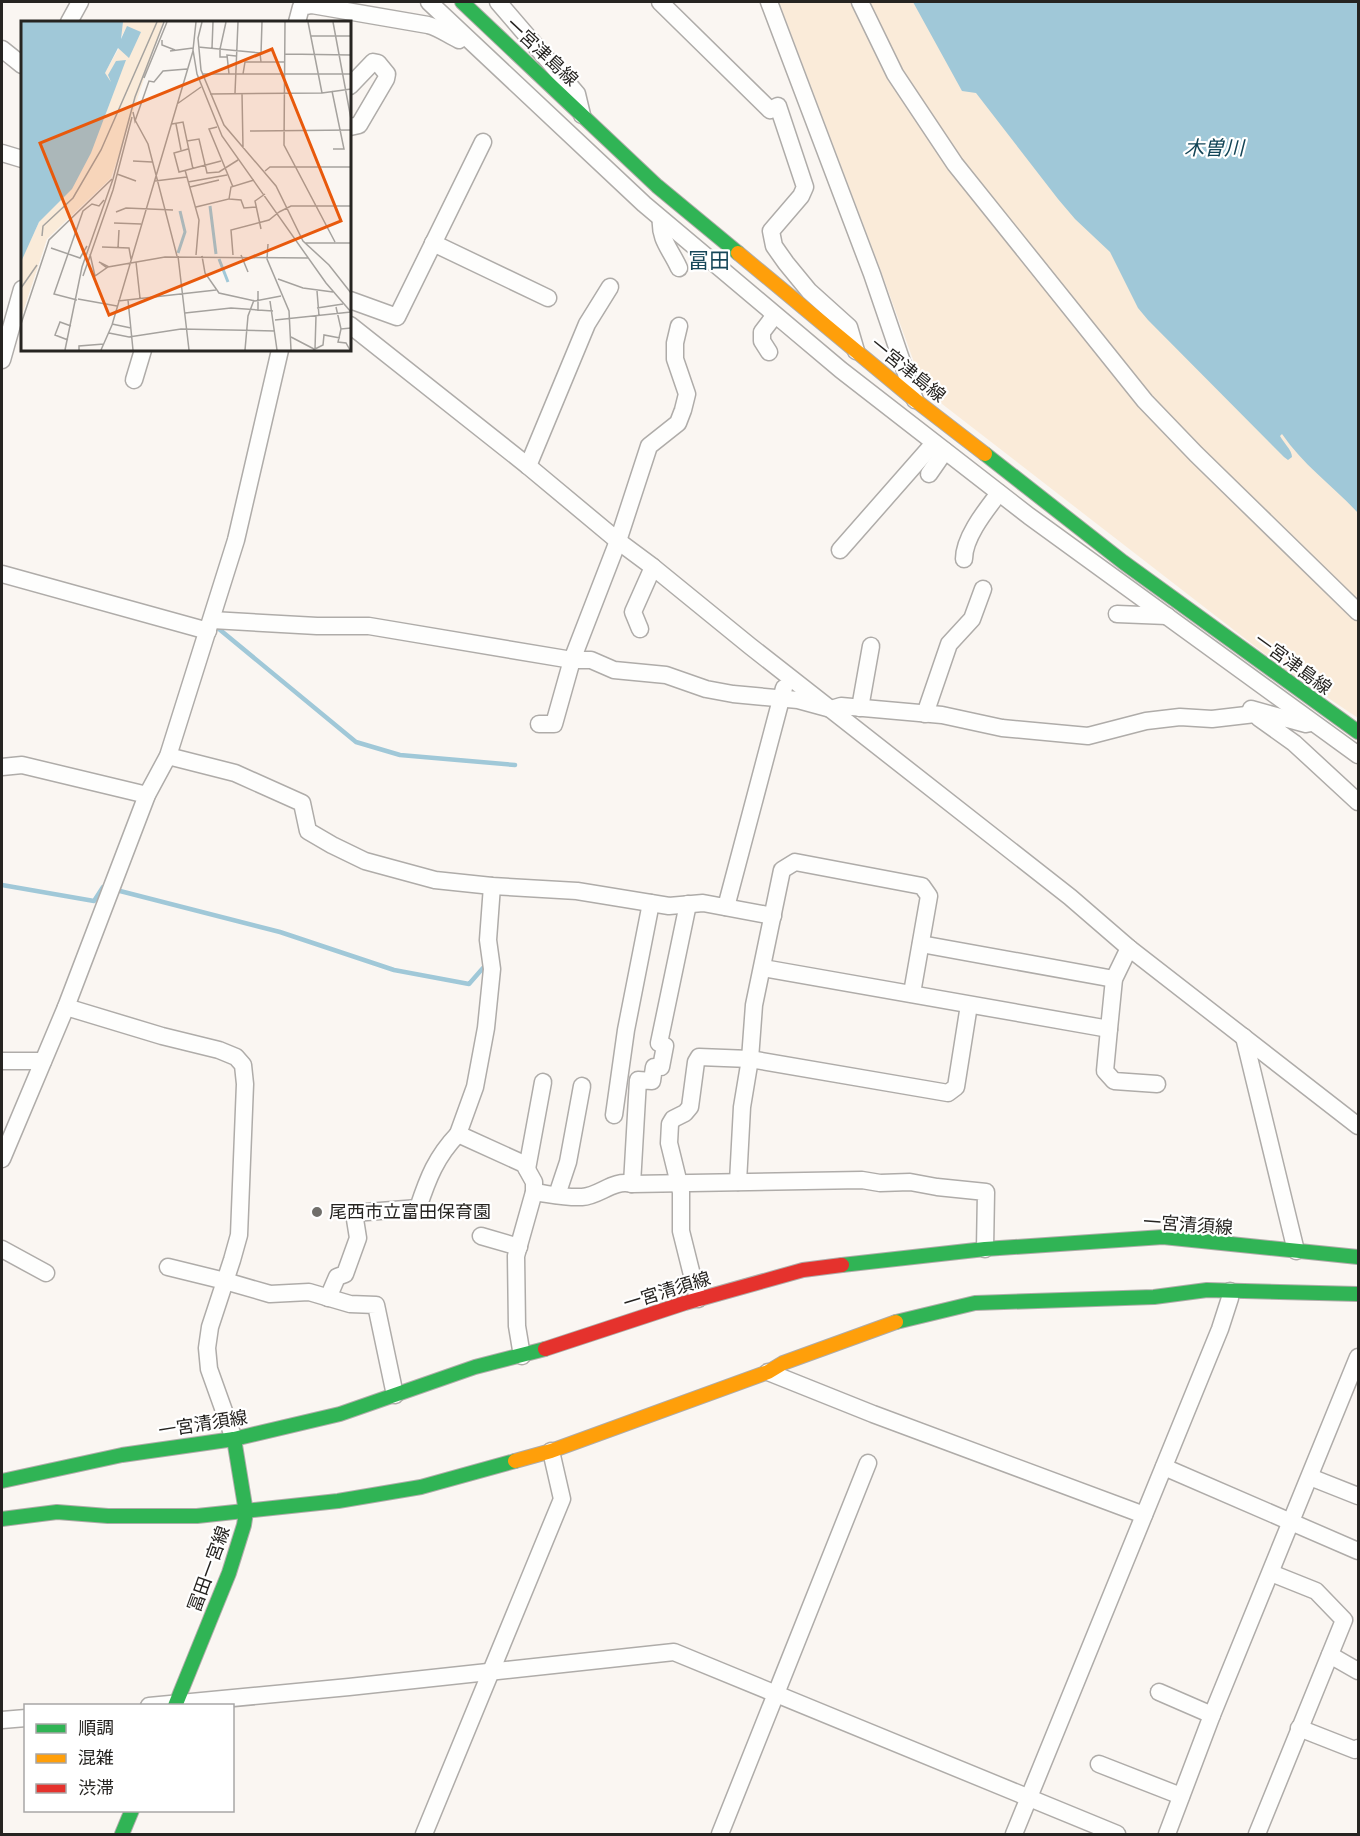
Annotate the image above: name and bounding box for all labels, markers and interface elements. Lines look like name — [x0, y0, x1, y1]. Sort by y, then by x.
street label: 一宮津島線 — [502, 13, 582, 91]
inset map — [21, 21, 351, 351]
water label: 木曽川 — [1184, 136, 1246, 160]
district label: 冨田 — [688, 248, 730, 273]
street label: 一宮津島線 — [866, 333, 950, 407]
street label: 一宮津島線 — [1250, 629, 1336, 699]
place label: 尾西市立富田保育園 — [329, 1201, 491, 1223]
marker: 尾西市立富田保育園 — [310, 1205, 324, 1219]
street label: 一宮清須線 — [1142, 1211, 1234, 1239]
street label: 一宮清須線 — [621, 1267, 713, 1315]
street label: 一宮清須線 — [157, 1406, 249, 1442]
street label: 冨田一宮線 — [183, 1523, 235, 1615]
legend — [24, 1704, 234, 1812]
text: 順調 — [78, 1717, 114, 1739]
text: 混雑 — [78, 1747, 114, 1769]
text: 渋滞 — [78, 1777, 114, 1799]

